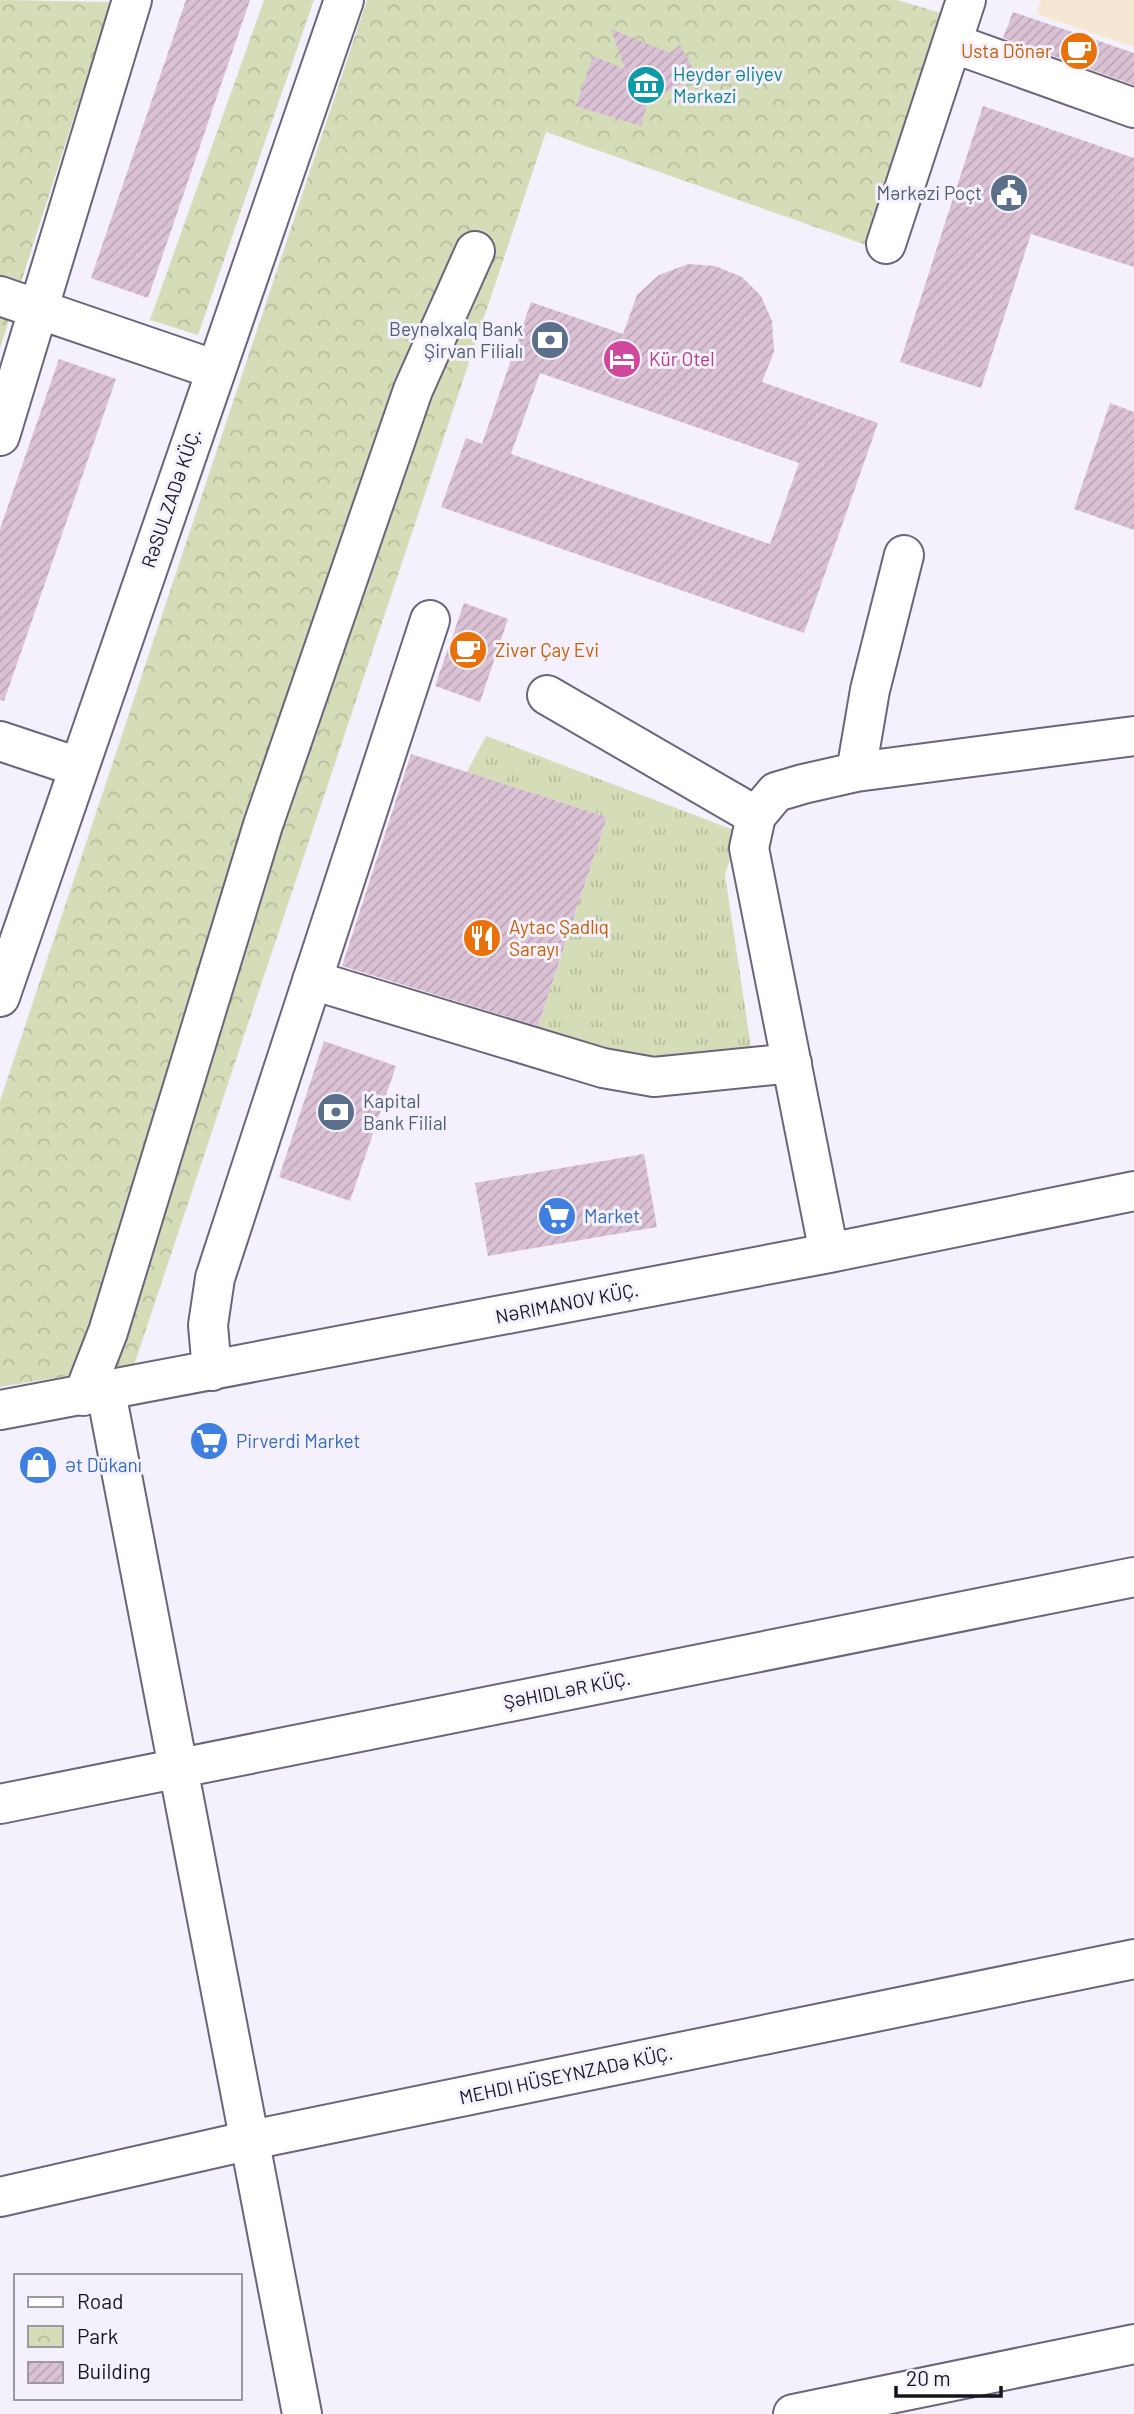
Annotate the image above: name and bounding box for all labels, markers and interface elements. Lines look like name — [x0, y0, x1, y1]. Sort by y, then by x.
cafe icon: Usta Dönər — [1058, 30, 1100, 72]
place label: Usta Dönər — [961, 39, 1052, 62]
place label: Heydər Əliyev Mərkəzi — [673, 62, 783, 107]
museum icon: Heydər Əliyev Mərkəzi — [625, 64, 667, 106]
public building icon: Mərkəzi Poçt — [988, 172, 1030, 214]
place label: Mərkəzi Poçt — [877, 181, 982, 204]
place label: Beynəlxalq Bank Şirvan Filialı — [389, 317, 523, 362]
bank icon: Beynəlxalq Bank Şirvan Filialı — [529, 319, 571, 361]
hotel icon: Kür Otel — [601, 338, 643, 380]
place label: Kür Otel — [649, 347, 715, 370]
street label: RƏSULZADƏ KÜÇ. — [136, 425, 205, 571]
cafe icon: Zivər Çay Evi — [447, 629, 489, 671]
place label: Zivər Çay Evi — [495, 638, 599, 661]
place label: Aytac Şadlıq Sarayı — [509, 915, 609, 960]
restaurant icon: Aytac Şadlıq Sarayı — [461, 917, 503, 959]
place label: Kapital Bank Filial — [363, 1089, 447, 1134]
bank icon: Kapital Bank Filial — [315, 1091, 357, 1133]
supermarket icon: Market — [536, 1195, 578, 1237]
place label: Market — [584, 1204, 640, 1227]
street label: NƏRIMANOV KÜÇ. — [493, 1277, 641, 1328]
supermarket icon: Pirverdi Market — [188, 1420, 230, 1462]
place label: Pirverdi Market — [236, 1429, 361, 1452]
shop icon: Ət Dükanı — [17, 1444, 59, 1486]
place label: Ət Dükanı — [65, 1453, 142, 1476]
street label: ŞƏHIDLƏR KÜÇ. — [501, 1666, 632, 1713]
street label: MEHDI HÜSEYNZADƏ KÜÇ. — [457, 2041, 675, 2108]
legend — [14, 2274, 242, 2400]
text: Road — [77, 2288, 123, 2313]
text: Park — [77, 2323, 118, 2348]
scale bar — [896, 2354, 1001, 2398]
text: Building — [77, 2358, 151, 2383]
text: 20 m — [906, 2365, 951, 2390]

